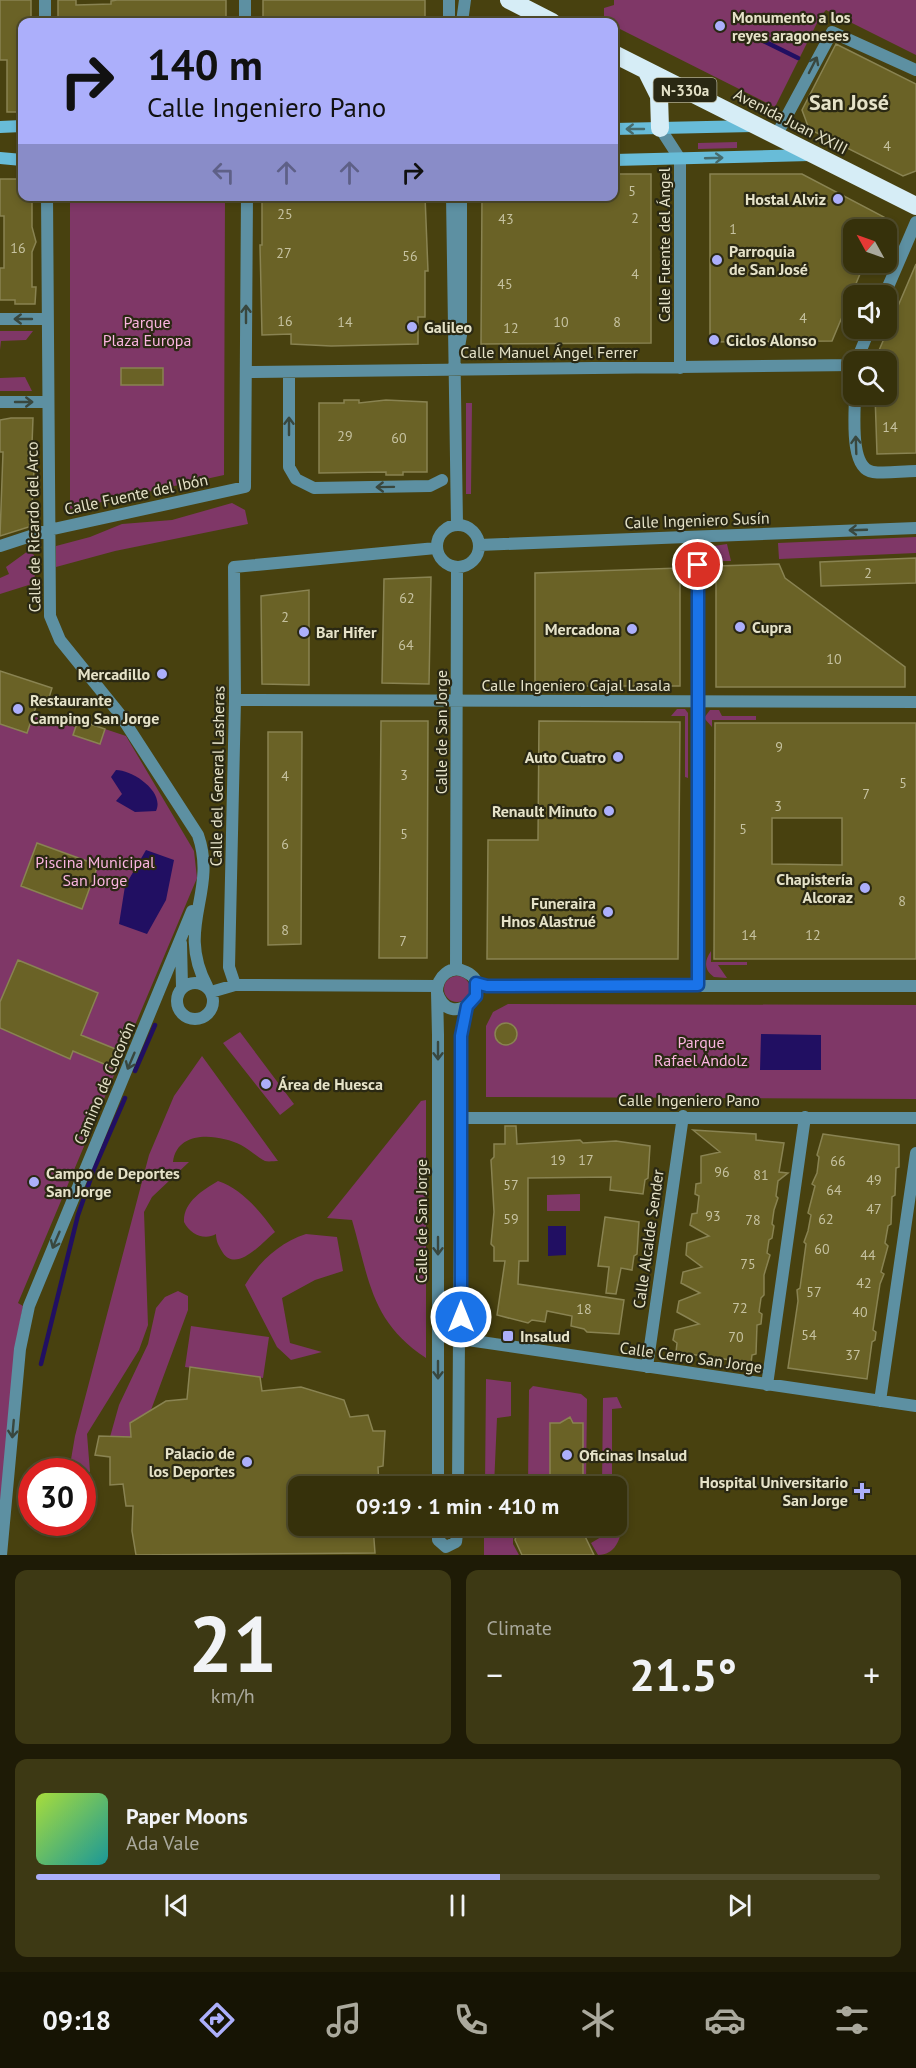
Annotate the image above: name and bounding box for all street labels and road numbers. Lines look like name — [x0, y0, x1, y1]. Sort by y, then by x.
road number: N-330a — [654, 78, 716, 102]
street label: Avenida Juan XXIII — [731, 84, 851, 158]
street label: Calle Fuente del Ángel — [654, 167, 674, 322]
street label: Calle Manuel Ángel Ferrer — [460, 342, 638, 362]
street label: Calle de Ricardo del Arco — [22, 441, 44, 613]
street label: Calle Fuente del Ibón — [62, 469, 210, 519]
street label: Calle Ingeniero Susín — [624, 507, 770, 533]
street label: Calle de San Jorge — [431, 670, 451, 794]
street label: Calle Ingeniero Cajal Lasala — [481, 675, 671, 695]
street label: Calle del General Lasheras — [205, 685, 229, 867]
street label: Camino de Cocorón — [69, 1018, 139, 1148]
street label: Calle Ingeniero Pano — [618, 1090, 760, 1110]
street label: Calle de San Jorge — [411, 1159, 431, 1283]
street label: Calle Alcalde Sender — [628, 1168, 668, 1310]
street label: Calle Cerro San Jorge — [618, 1337, 764, 1377]

